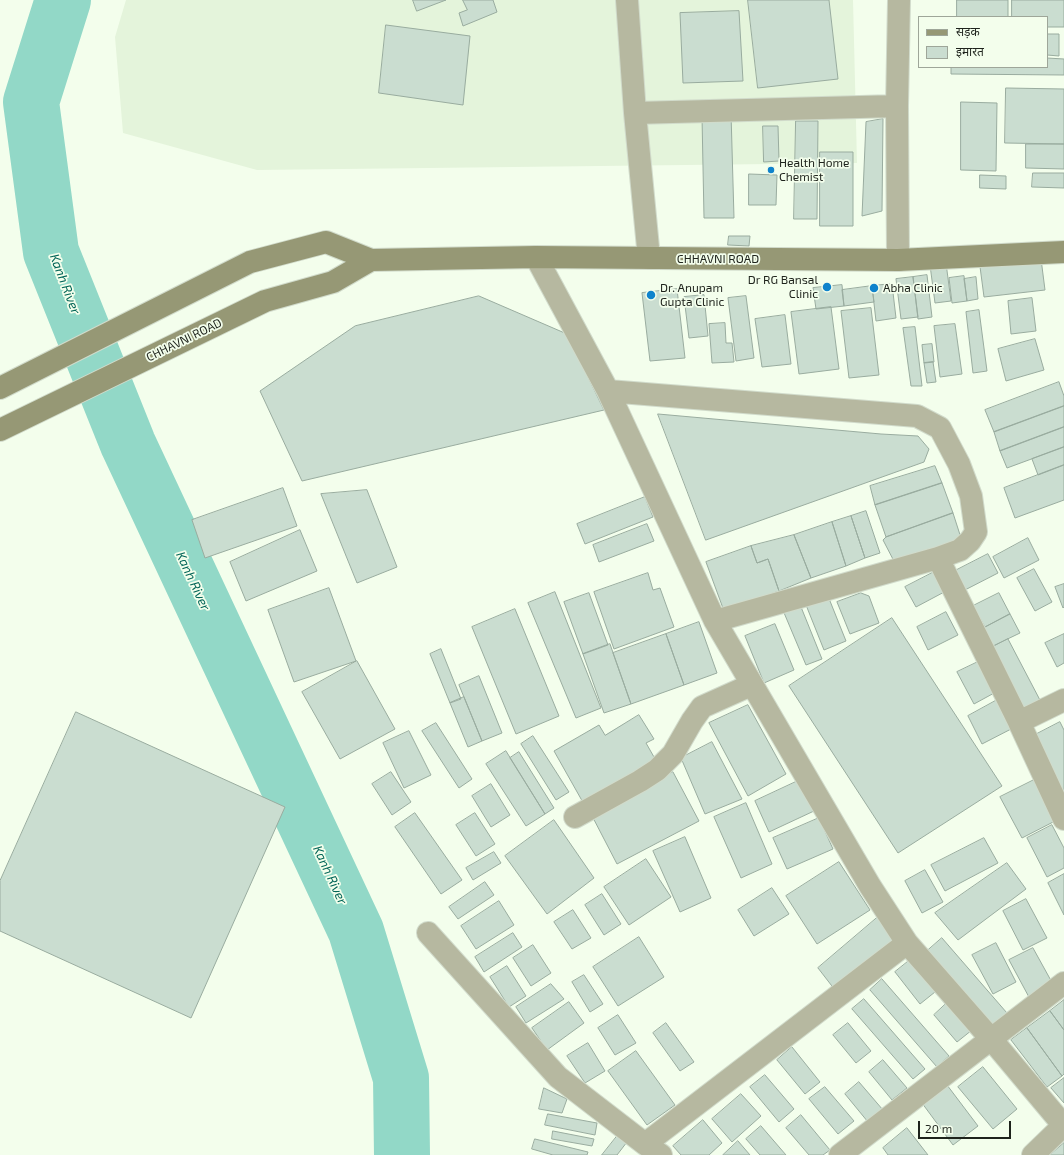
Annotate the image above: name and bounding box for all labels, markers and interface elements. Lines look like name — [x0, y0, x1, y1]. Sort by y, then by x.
legend — [918, 16, 1048, 68]
text: सड़क — [956, 24, 980, 38]
text: इमारत — [956, 44, 984, 58]
place label: Health Home Chemist — [779, 156, 850, 184]
marker: Health Home Chemist — [766, 165, 776, 175]
water label: Kanh River — [46, 252, 84, 316]
street label: CHHAVNI ROAD — [677, 252, 759, 266]
place label: Dr RG Bansal Clinic — [748, 273, 818, 301]
place label: Dr. Anupam Gupta Clinic — [660, 281, 724, 309]
marker: Dr RG Bansal Clinic — [821, 281, 833, 293]
place label: Abha Clinic — [883, 281, 943, 295]
marker: Abha Clinic — [868, 282, 880, 294]
marker: Dr. Anupam Gupta Clinic — [645, 289, 657, 301]
street label: CHHAVNI ROAD — [144, 315, 224, 365]
water label: Kanh River — [173, 549, 213, 613]
water label: Kanh River — [310, 843, 350, 907]
scale bar — [920, 1113, 1013, 1139]
text: 20 m — [925, 1121, 952, 1135]

